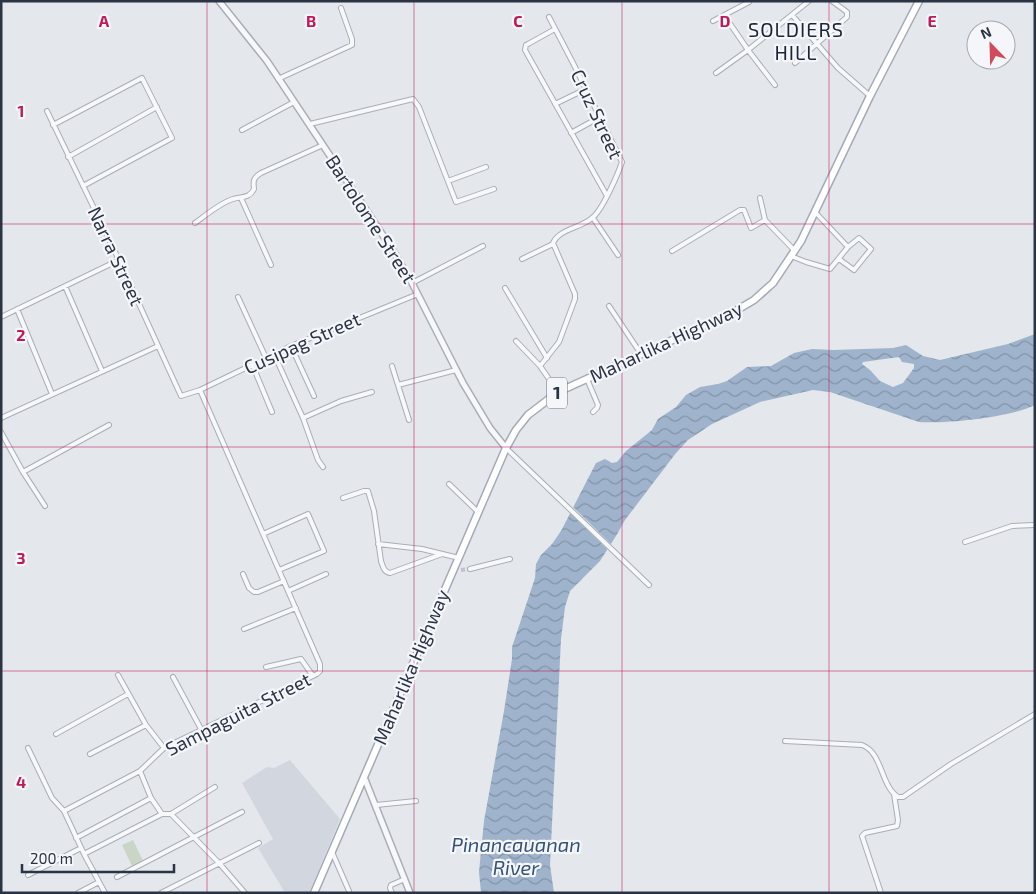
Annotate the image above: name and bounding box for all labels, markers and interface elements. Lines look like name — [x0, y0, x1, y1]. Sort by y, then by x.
text: A — [99, 11, 110, 30]
text: B — [306, 11, 316, 30]
text: C — [513, 11, 523, 30]
text: D — [720, 11, 731, 30]
text: E — [927, 11, 937, 30]
district label: SOLDIERS HILL — [748, 17, 844, 64]
north arrow — [966, 20, 1016, 70]
text: N — [978, 23, 994, 42]
street label: Cruz Street — [567, 65, 628, 162]
text: 1 — [18, 101, 24, 120]
street label: Bartolome Street — [321, 150, 421, 287]
street label: Narra Street — [84, 203, 149, 309]
street label: Maharlika Highway — [586, 296, 746, 387]
street label: Cusipag Street — [240, 307, 364, 378]
text: 2 — [16, 325, 26, 344]
road number: 1 — [547, 378, 567, 408]
text: 3 — [16, 548, 26, 567]
street label: Maharlika Highway — [368, 586, 454, 748]
street label: Sampaguita Street — [161, 667, 314, 760]
text: 4 — [16, 772, 26, 791]
water label: Pinancauanan River — [451, 832, 581, 879]
scale bar — [22, 842, 175, 874]
text: 200 m — [30, 849, 73, 867]

